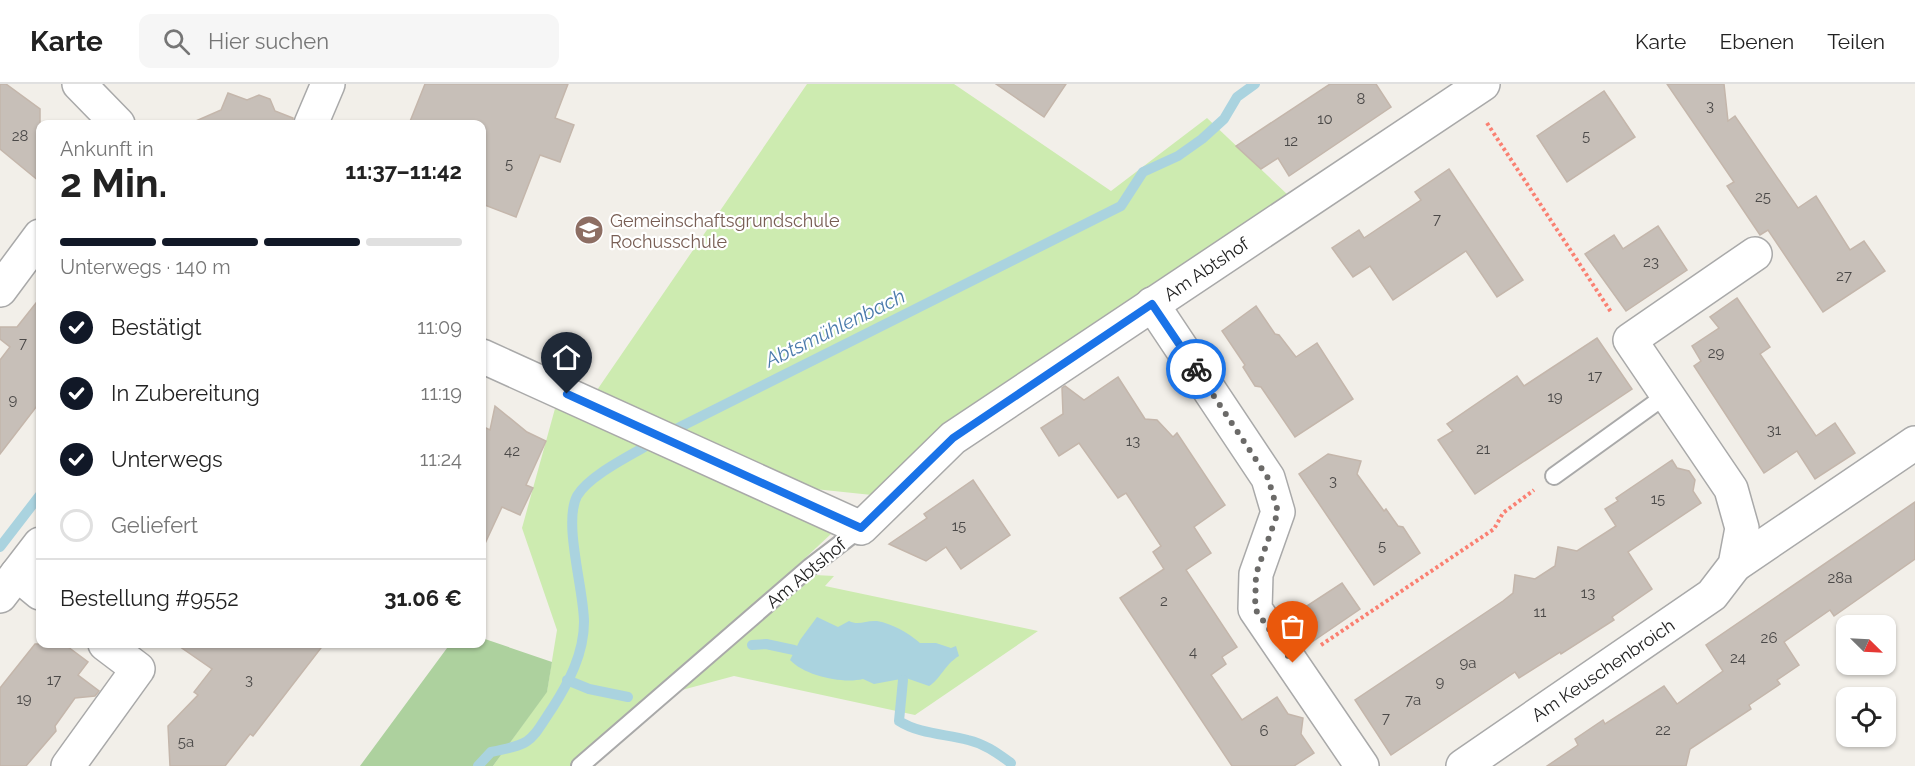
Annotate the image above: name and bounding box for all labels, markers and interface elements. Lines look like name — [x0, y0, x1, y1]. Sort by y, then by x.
search box — [139, 14, 559, 68]
text: Karte — [30, 25, 103, 58]
icon: search — [160, 25, 193, 58]
text: Hier suchen — [208, 28, 329, 54]
text: Karte — [1635, 29, 1686, 54]
text: Ebenen — [1719, 29, 1794, 54]
text: Teilen — [1827, 29, 1885, 54]
house number: 8 — [1357, 90, 1366, 108]
house number: 3 — [1706, 97, 1714, 115]
house number: 10 — [1317, 110, 1333, 128]
house number: 28 — [12, 127, 28, 145]
house number: 5 — [1582, 127, 1590, 145]
house number: 12 — [1284, 132, 1298, 150]
text: Ankunft in — [60, 137, 154, 161]
house number: 5 — [505, 155, 513, 173]
text: 11:37–11:42 — [345, 158, 462, 184]
text: 2 Min. — [60, 160, 167, 206]
house number: 25 — [1755, 188, 1771, 206]
place label: Gemeinschaftsgrundschule Rochusschule — [610, 210, 840, 252]
house number: 7 — [1433, 210, 1441, 228]
school or university icon: Gemeinschaftsgrundschule Rochusschule — [573, 214, 605, 246]
street label: Am Abtshof — [1160, 232, 1253, 305]
house number: 23 — [1643, 253, 1659, 271]
text: Unterwegs · 140 m — [60, 255, 231, 279]
house number: 27 — [1836, 267, 1852, 285]
water label: Abtsmühlenbach — [760, 284, 909, 373]
icon: check — [60, 311, 93, 344]
text: Bestätigt — [111, 314, 202, 340]
text: 11:09 — [417, 315, 462, 339]
pin — [541, 332, 592, 394]
house number: 7 — [19, 334, 27, 352]
courier — [1166, 339, 1226, 399]
icon: home — [550, 341, 583, 374]
house number: 29 — [1708, 344, 1725, 362]
icon: bike — [1180, 353, 1213, 386]
house number: 17 — [1588, 367, 1602, 385]
icon: check — [60, 377, 93, 410]
text: In Zubereitung — [111, 380, 260, 406]
text: 11:19 — [421, 381, 462, 405]
house number: 19 — [1547, 388, 1563, 406]
house number: 9 — [9, 391, 18, 409]
house number: 31 — [1767, 421, 1782, 439]
house number: 13 — [1126, 432, 1140, 450]
house number: 21 — [1476, 440, 1491, 458]
house number: 42 — [504, 442, 520, 460]
icon: check — [60, 443, 93, 476]
text: Unterwegs — [111, 446, 223, 472]
text: 11:24 — [420, 447, 462, 471]
house number: 3 — [1329, 472, 1337, 490]
house number: 15 — [1651, 490, 1665, 508]
text: Geliefert — [111, 512, 198, 538]
house number: 15 — [952, 517, 966, 535]
street label: Am Abtshof — [762, 533, 851, 612]
house number: 5 — [1378, 537, 1386, 555]
house number: 28a — [1828, 569, 1852, 587]
house number: 13 — [1581, 584, 1595, 602]
text: Bestellung #9552 — [60, 585, 239, 611]
text: 31.06 € — [384, 585, 462, 611]
house number: 2 — [1160, 592, 1168, 610]
pin — [1267, 601, 1318, 663]
house number: 11 — [1534, 603, 1547, 621]
icon: bag — [1276, 610, 1309, 643]
street label: Am Keuschenbroich — [1528, 614, 1678, 726]
north arrow — [1836, 615, 1896, 675]
map controls — [1836, 615, 1896, 747]
house number: 26 — [1761, 629, 1777, 647]
house number: 4 — [1189, 643, 1197, 661]
house number: 24 — [1730, 649, 1746, 667]
house number: 9a — [1460, 654, 1476, 672]
house number: 17 — [47, 671, 61, 689]
house number: 3 — [245, 671, 253, 689]
house number: 9 — [1436, 673, 1445, 691]
button: locate — [1836, 687, 1896, 747]
house number: 19 — [16, 690, 32, 708]
house number: 7a — [1405, 691, 1421, 709]
house number: 7 — [1382, 709, 1390, 727]
house number: 22 — [1655, 721, 1671, 739]
house number: 6 — [1259, 722, 1269, 740]
house number: 5a — [178, 733, 194, 751]

